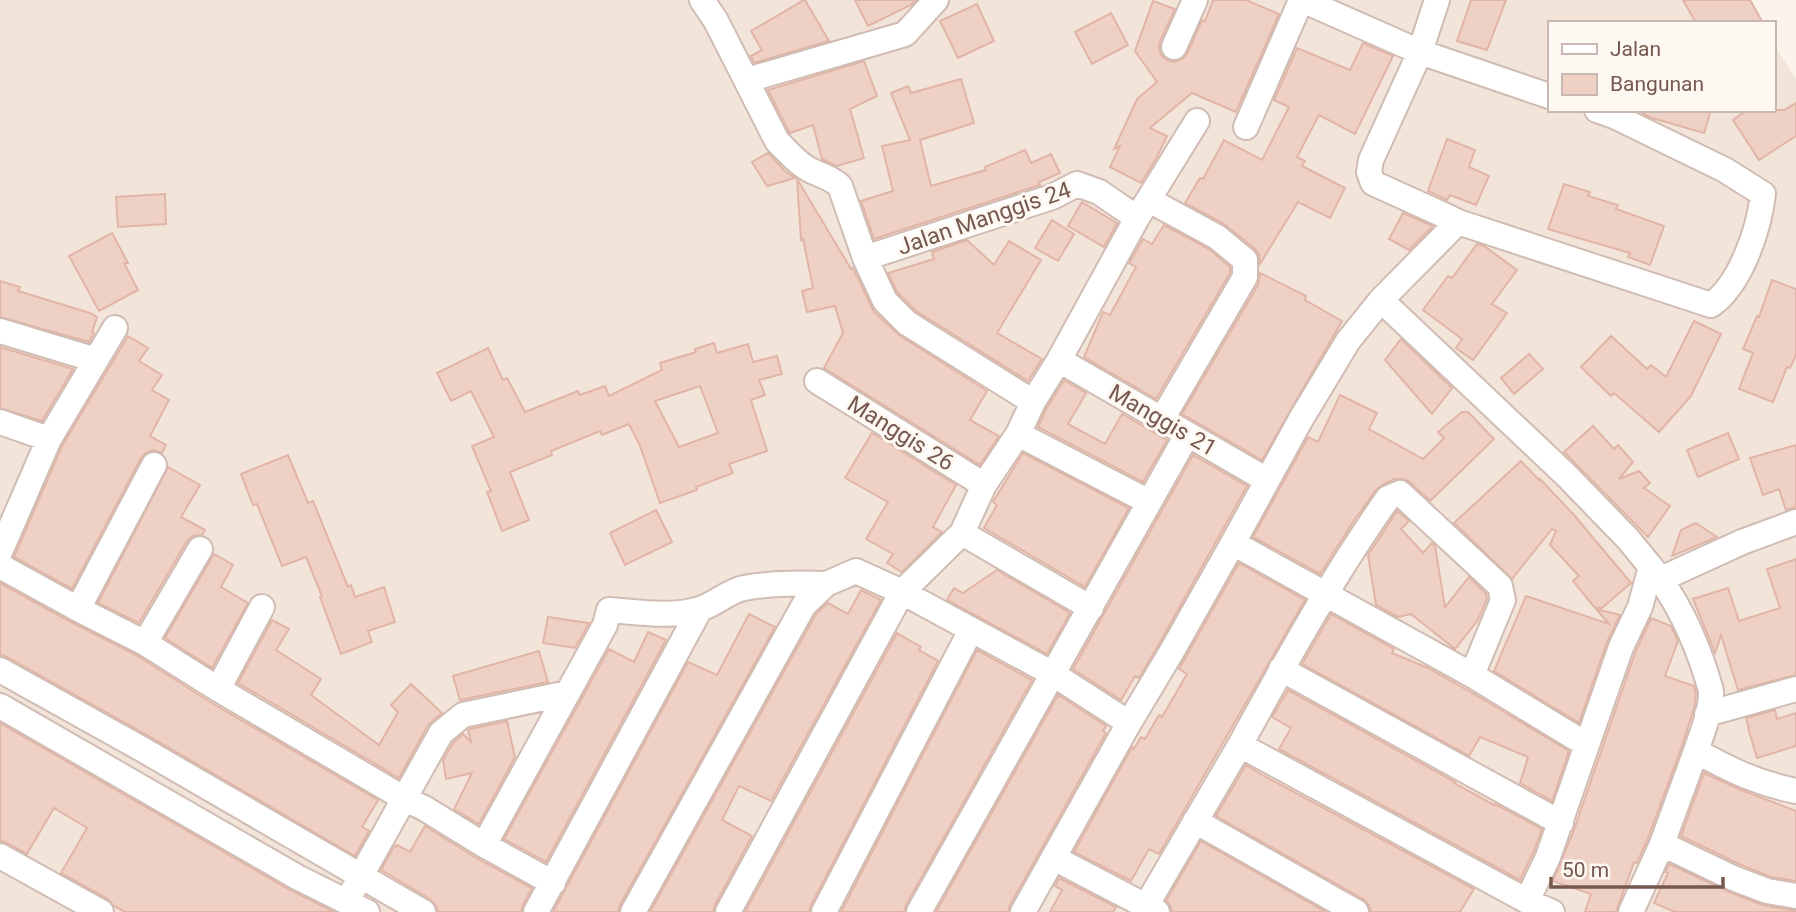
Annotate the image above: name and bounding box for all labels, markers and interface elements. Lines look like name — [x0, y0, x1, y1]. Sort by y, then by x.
legend — [1548, 21, 1775, 112]
text: Jalan — [1610, 37, 1661, 61]
text: Bangunan — [1610, 72, 1704, 96]
street label: Jalan Manggis 24 — [894, 176, 1075, 261]
street label: Manggis 21 — [1104, 379, 1222, 462]
street label: Manggis 26 — [843, 390, 959, 477]
scale bar — [1551, 846, 1722, 890]
text: 50 m — [1562, 858, 1609, 882]

